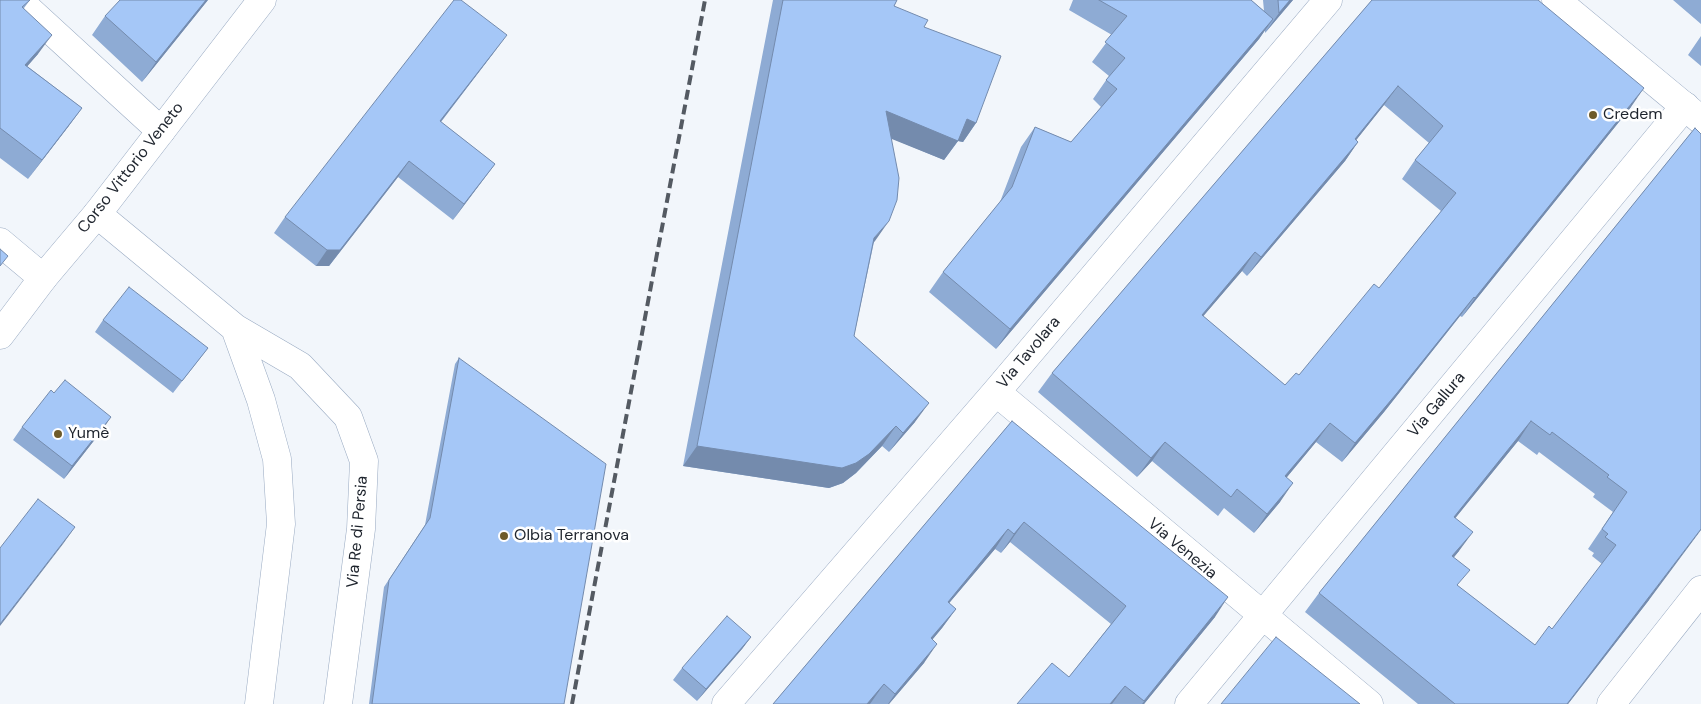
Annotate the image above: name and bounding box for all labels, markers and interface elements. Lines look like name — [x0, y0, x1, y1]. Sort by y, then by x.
street label: Corso Vittorio Veneto — [74, 99, 188, 237]
place label: Credem — [1603, 105, 1663, 125]
marker: Credem — [1587, 109, 1599, 121]
street label: Via Tavolara — [993, 313, 1065, 393]
street label: Via Gallura — [1404, 368, 1470, 442]
place label: Yumè — [68, 424, 109, 444]
marker: Yumè — [52, 428, 64, 440]
street label: Via Re di Persia — [344, 475, 372, 589]
street label: Via Venezia — [1144, 515, 1220, 583]
place label: Olbia Terranova — [514, 526, 629, 546]
marker: Olbia Terranova — [498, 530, 510, 542]

